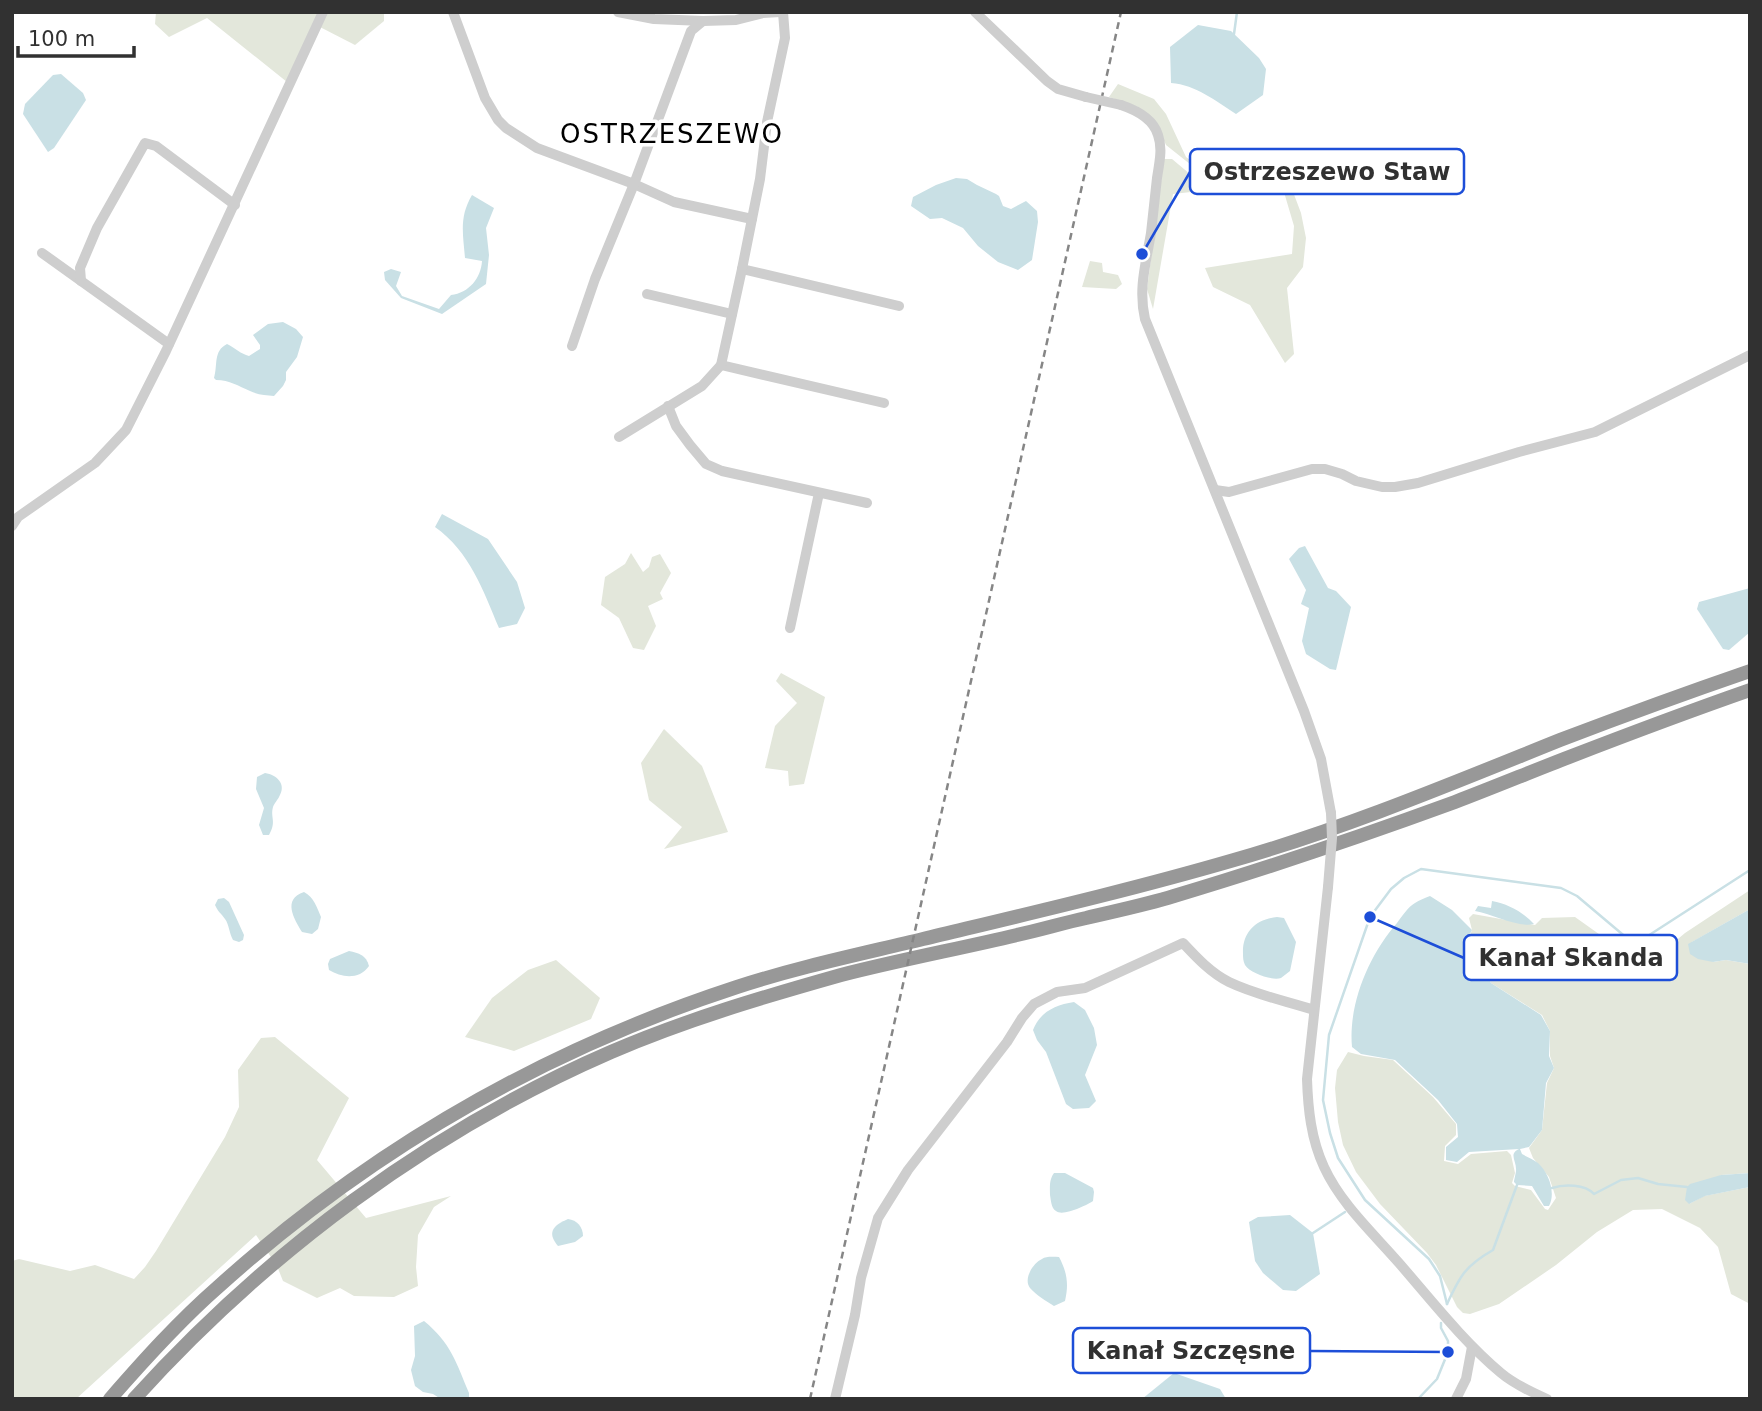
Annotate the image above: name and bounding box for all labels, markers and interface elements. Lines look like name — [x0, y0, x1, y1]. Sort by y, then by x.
scale bar — [18, 14, 133, 58]
text: 100 m — [28, 27, 95, 51]
district label: OSTRZESZEWO — [560, 119, 784, 149]
callout: Ostrzeszewo Staw — [1190, 149, 1464, 194]
text: Ostrzeszewo Staw — [1204, 158, 1450, 186]
callout: Kanał Skanda — [1464, 935, 1677, 980]
text: Kanał Skanda — [1478, 944, 1664, 972]
callout: Kanał Szczęsne — [1073, 1328, 1310, 1373]
text: Kanał Szczęsne — [1087, 1337, 1295, 1365]

